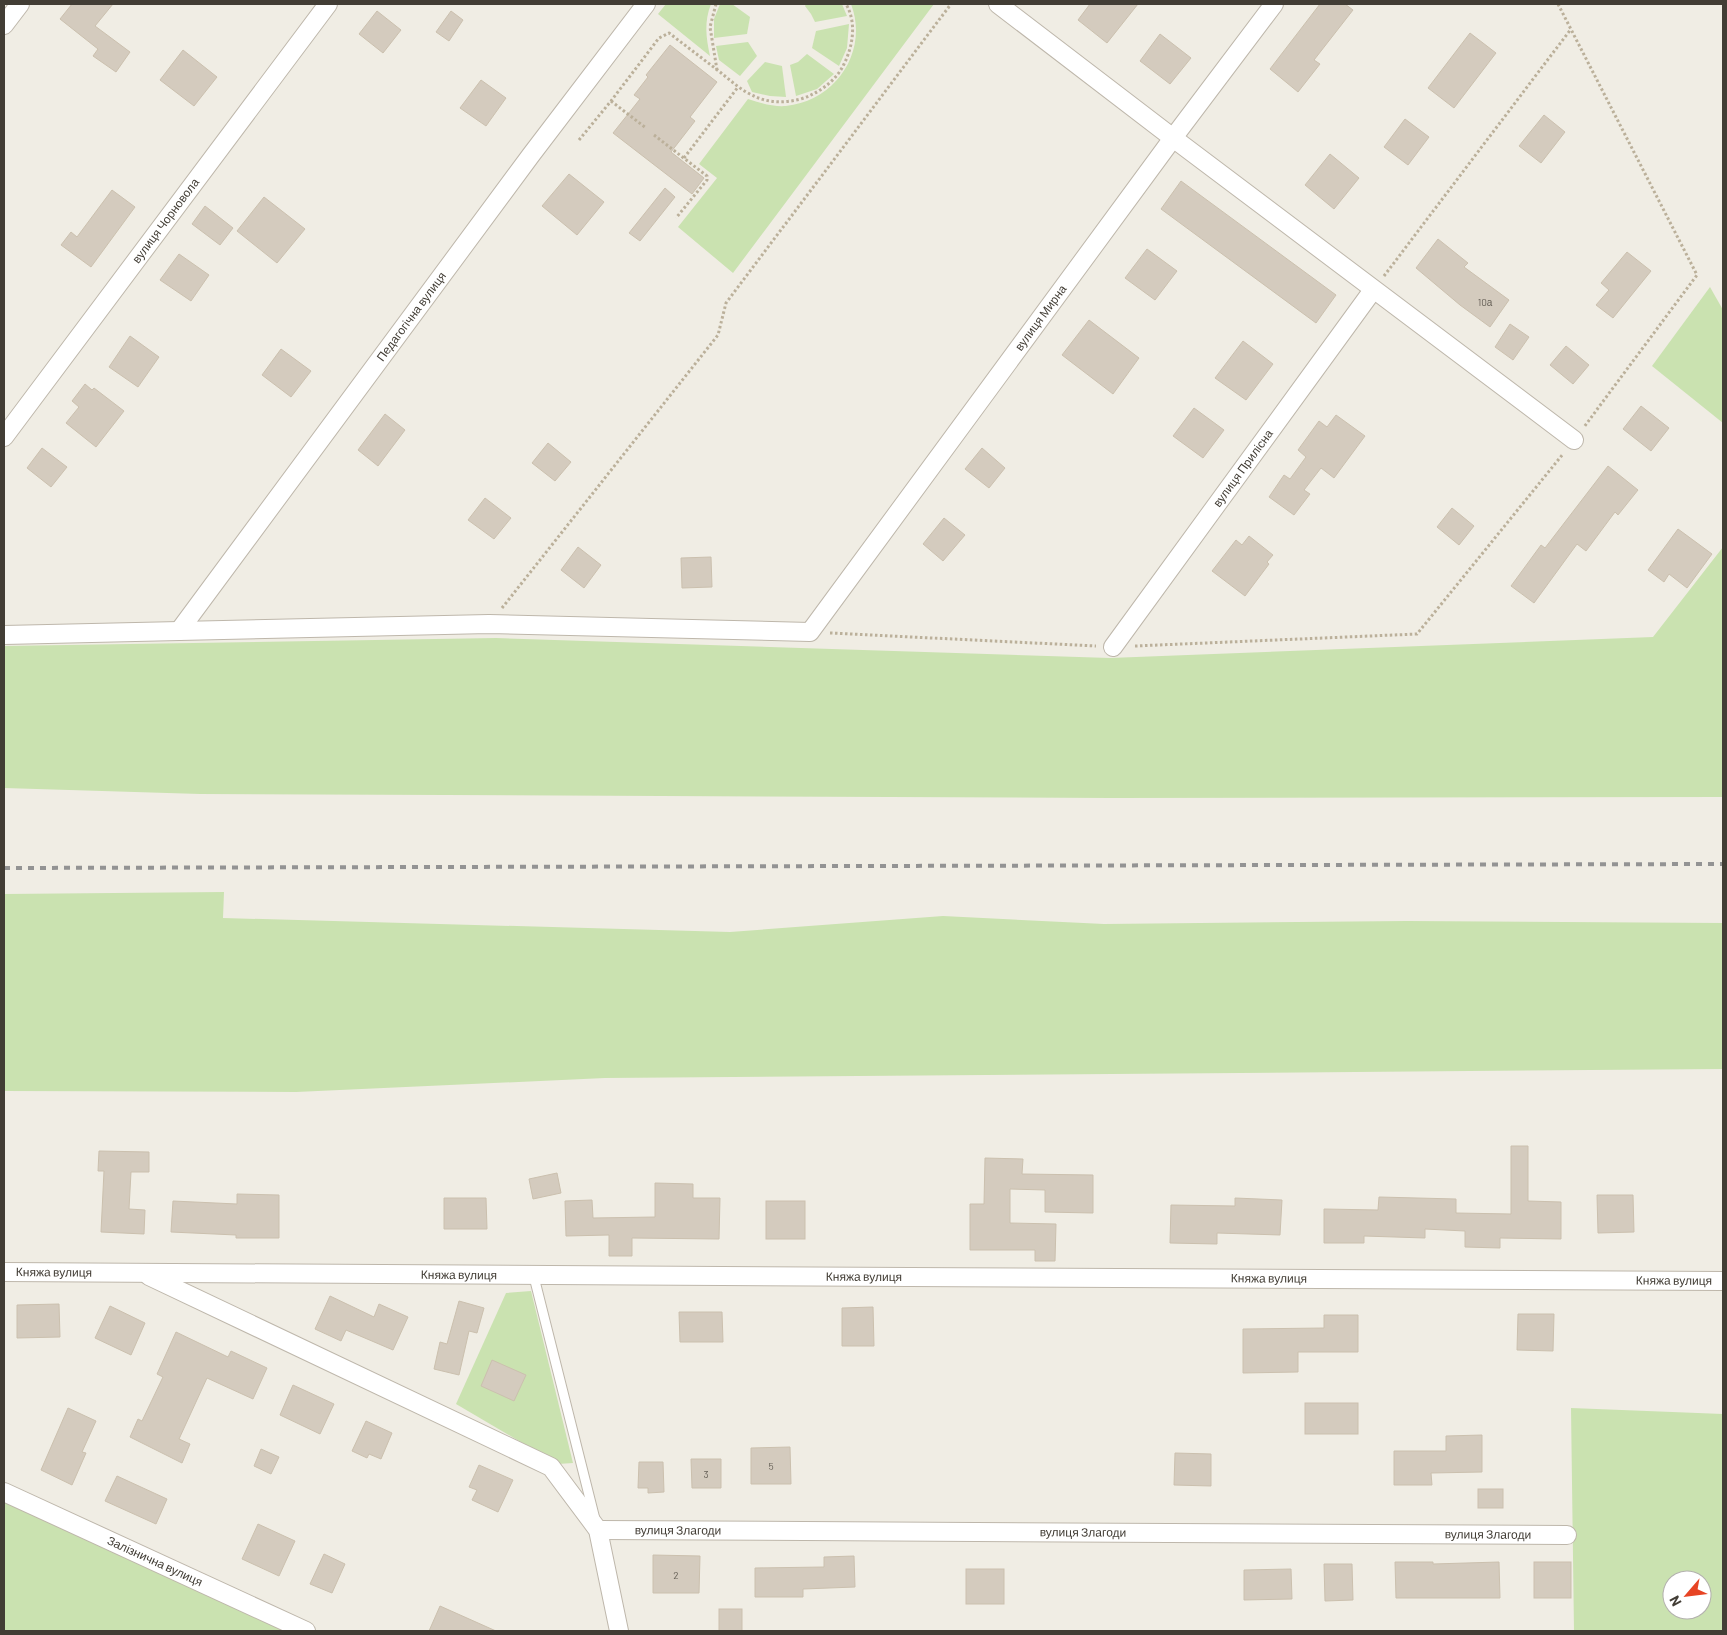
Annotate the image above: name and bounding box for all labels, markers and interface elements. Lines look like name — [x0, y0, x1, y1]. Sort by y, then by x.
street label: вулиця Чорновола — [129, 175, 201, 265]
street label: Педагогічна вулиця — [373, 269, 448, 363]
street label: вулиця Мирна — [1011, 281, 1069, 353]
house number: 10а — [1478, 296, 1493, 308]
street label: вулиця Прилісна — [1209, 426, 1275, 509]
street label: Княжа вулиця — [16, 1264, 92, 1280]
street label: Княжа вулиця — [421, 1267, 497, 1282]
street label: Княжа вулиця — [826, 1269, 902, 1284]
street label: Княжа вулиця — [1231, 1270, 1307, 1286]
street label: Княжа вулиця — [1636, 1272, 1712, 1288]
house number: 5 — [768, 1460, 774, 1472]
house number: 3 — [703, 1468, 709, 1480]
street label: вулиця Злагоди — [635, 1522, 721, 1538]
street label: вулиця Злагоди — [1040, 1524, 1126, 1540]
street label: вулиця Злагоди — [1445, 1526, 1531, 1542]
street label: Залізнична вулиця — [105, 1533, 205, 1588]
house number: 2 — [673, 1569, 679, 1581]
north arrow — [1662, 1570, 1712, 1620]
text: N — [1665, 1593, 1685, 1609]

